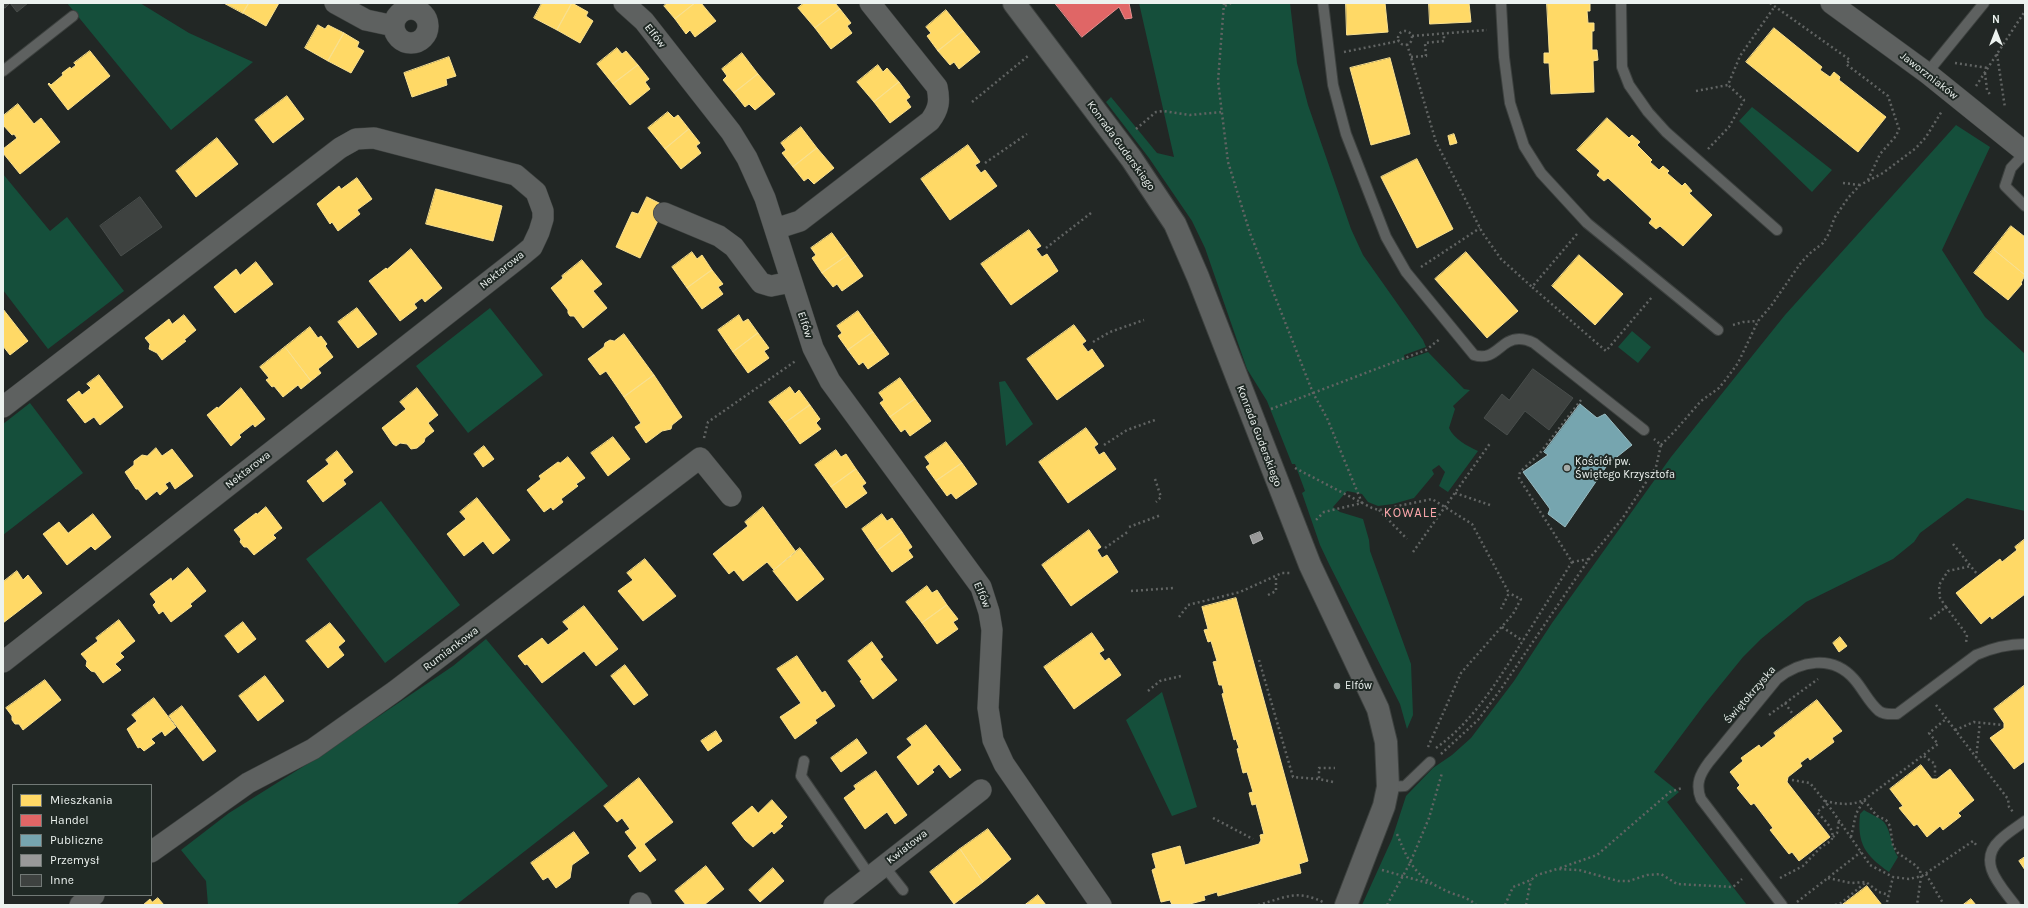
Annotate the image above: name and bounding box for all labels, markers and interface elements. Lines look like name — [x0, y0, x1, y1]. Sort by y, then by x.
north arrow — [1976, 12, 2016, 52]
text: N — [1992, 13, 2000, 26]
street label: Elfów — [641, 21, 669, 51]
street label: Jaworzniaków — [1897, 49, 1961, 103]
street label: Konrada Guderskiego — [1084, 99, 1158, 193]
street label: Nektarowa — [477, 248, 527, 292]
street label: Elfów — [795, 310, 815, 340]
street label: Konrada Guderskiego — [1234, 383, 1284, 489]
street label: Nektarowa — [223, 448, 273, 492]
place label: Kościół pw. Świętego Krzysztofa — [1575, 455, 1675, 481]
marker: Kościół pw. Świętego Krzysztofa — [1562, 463, 1572, 473]
district label: KOWALE — [1384, 505, 1438, 521]
street label: Elfów — [971, 580, 993, 610]
street label: Rumiankowa — [421, 624, 481, 674]
street label: Świętokrzyska — [1721, 663, 1779, 727]
place label: Elfów — [1345, 679, 1372, 693]
marker: Elfów — [1332, 681, 1342, 691]
legend — [12, 784, 152, 896]
text: Mieszkania — [50, 793, 113, 807]
text: Handel — [50, 813, 89, 827]
street label: Kwiatowa — [884, 827, 930, 867]
text: Publiczne — [50, 833, 103, 847]
text: Przemysł — [50, 853, 99, 867]
text: Inne — [50, 873, 74, 887]

